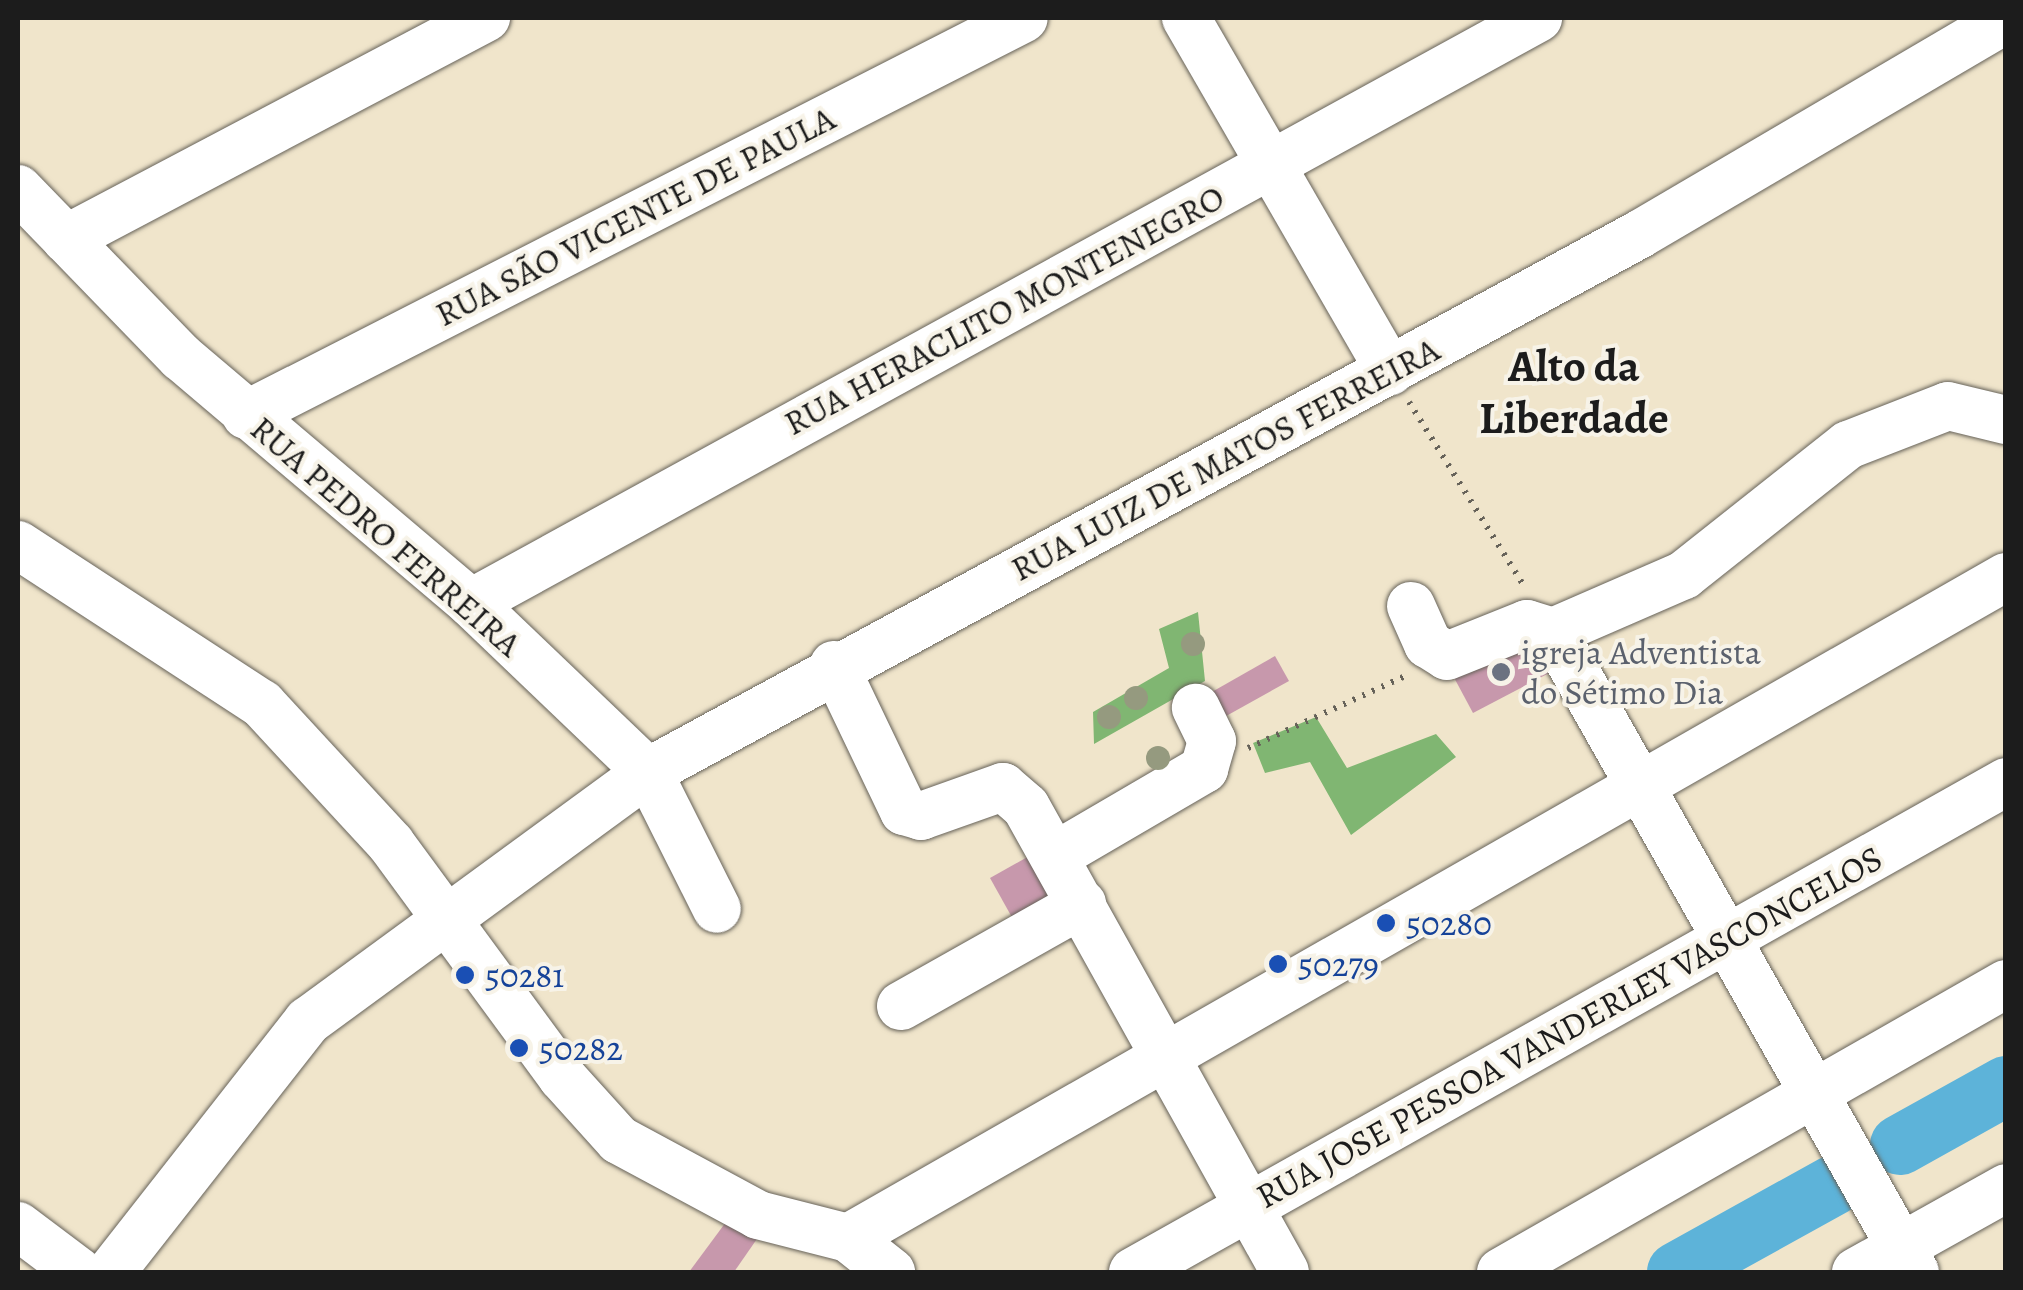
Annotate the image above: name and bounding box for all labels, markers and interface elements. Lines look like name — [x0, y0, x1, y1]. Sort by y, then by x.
street label: RUA SÃO VICENTE DE PAULA — [428, 97, 842, 335]
street label: RUA HERACLITO MONTENEGRO — [777, 176, 1231, 444]
street label: RUA LUIZ DE MATOS FERREIRA — [1004, 328, 1446, 590]
district label: Alto da Liberdade — [1479, 340, 1669, 446]
street label: RUA PEDRO FERREIRA — [242, 407, 530, 665]
place label: igreja Adventista do Sétimo Dia — [1521, 631, 1761, 713]
marker: igreja Adventista do Sétimo Dia — [1490, 661, 1512, 683]
street label: RUA JOSE PESSOA VANDERLEY VASCONCELOS — [1249, 837, 1889, 1217]
place label: 50280 — [1406, 902, 1492, 944]
marker: 50280 — [1375, 912, 1397, 934]
place label: 50279 — [1298, 943, 1379, 985]
marker: 50279 — [1267, 953, 1289, 975]
place label: 50281 — [485, 954, 564, 996]
marker: 50281 — [454, 964, 476, 986]
place label: 50282 — [539, 1027, 623, 1069]
marker: 50282 — [508, 1037, 530, 1059]

